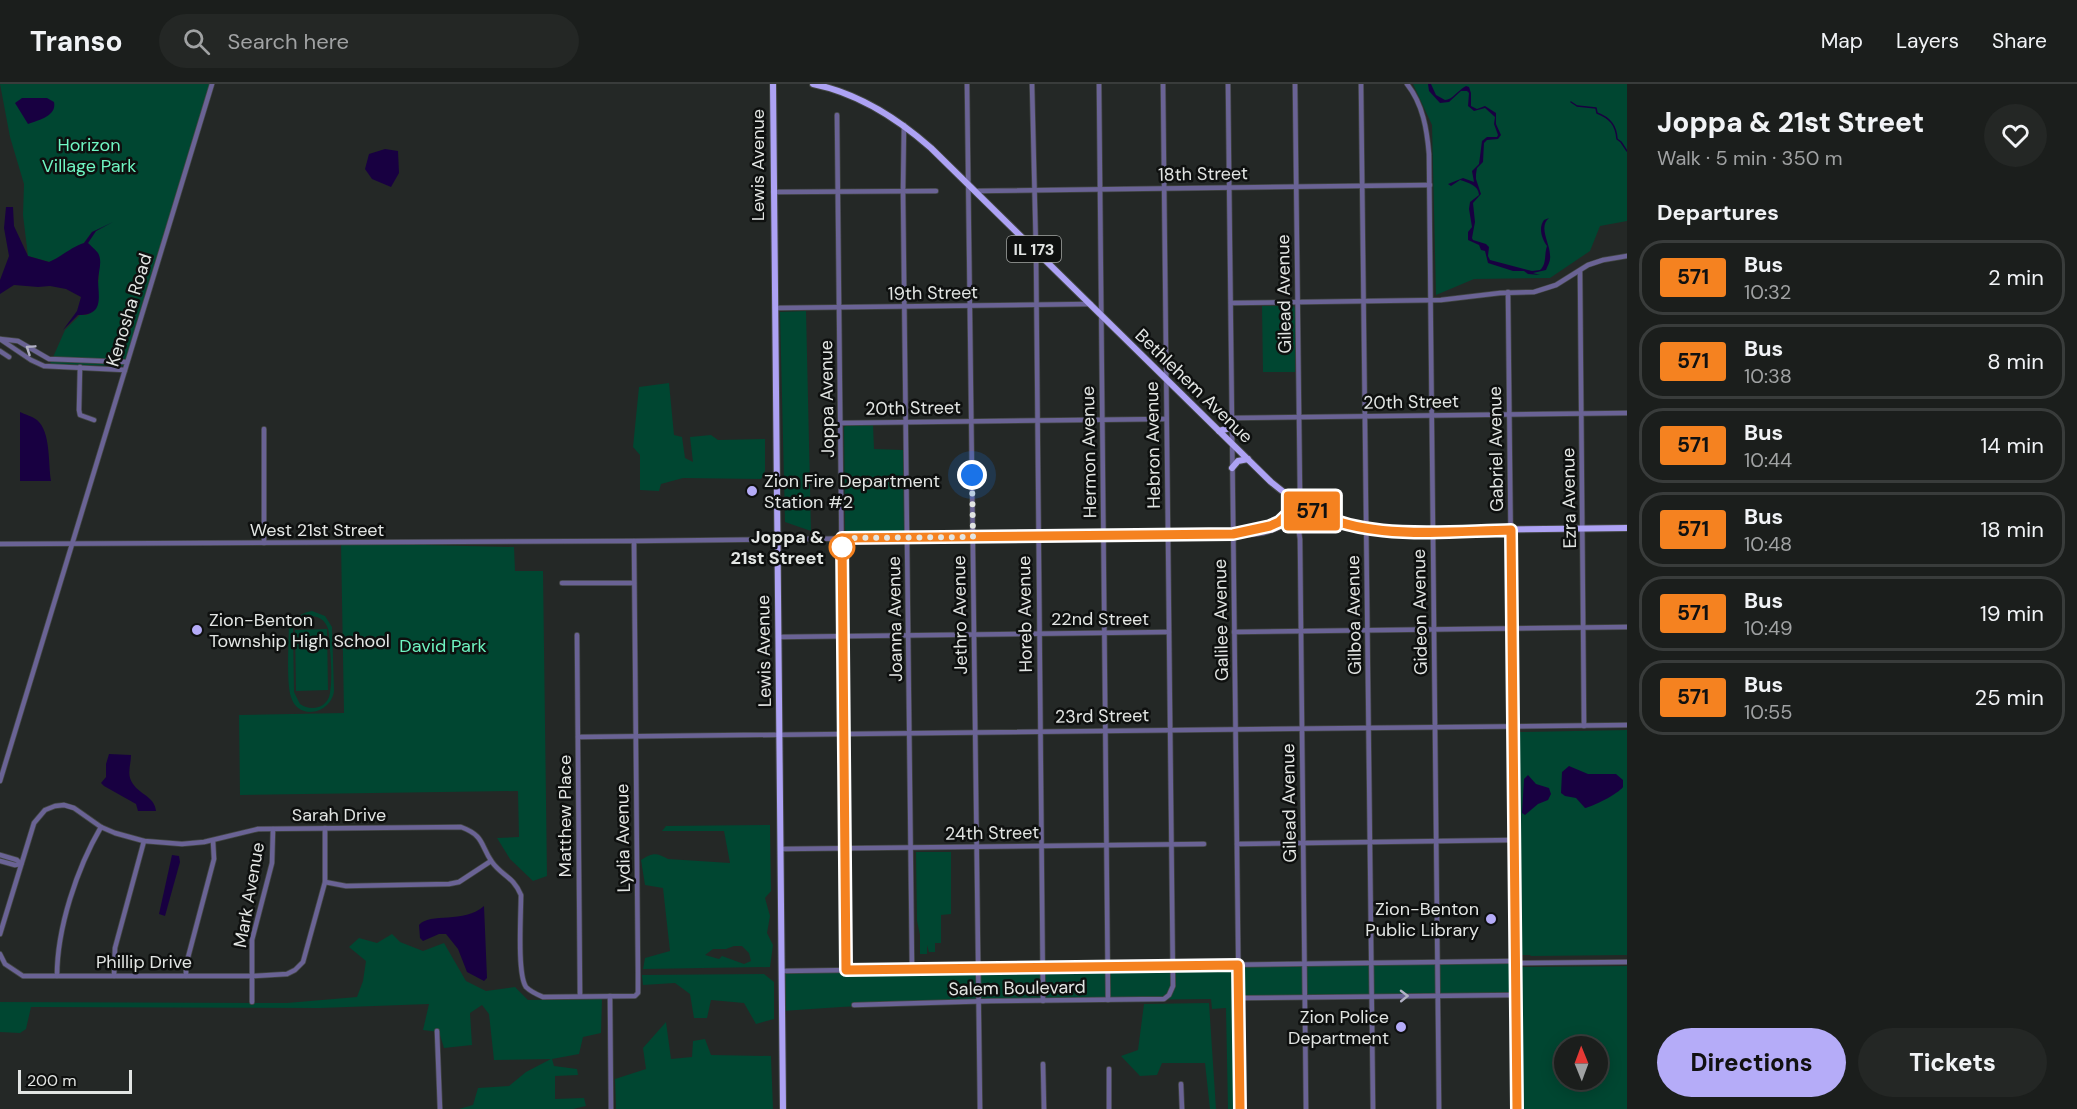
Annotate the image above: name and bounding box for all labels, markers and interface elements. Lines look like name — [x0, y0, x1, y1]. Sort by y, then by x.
search box — [159, 14, 579, 68]
text: Transo — [30, 23, 123, 60]
icon: search — [180, 25, 213, 58]
text: Search here — [228, 27, 349, 56]
text: Map — [1821, 27, 1863, 55]
text: Layers — [1896, 27, 1959, 55]
text: Share — [1992, 27, 2047, 55]
text: Joppa & 21st Street — [1657, 104, 1924, 141]
button: heart — [1984, 104, 2047, 167]
street label: Lewis Avenue — [746, 109, 770, 221]
park label: Horizon Village Park — [42, 133, 136, 178]
text: Walk · 5 min · 350 m — [1657, 145, 1842, 171]
street label: 18th Street — [1158, 161, 1248, 187]
text: Departures — [1657, 198, 1779, 227]
street label: Gilead Avenue — [1271, 234, 1297, 354]
road number: IL 173 — [1007, 236, 1061, 262]
text: Bus — [1744, 250, 1783, 279]
street label: Kenosha Road — [100, 251, 158, 369]
text: 571 — [1677, 263, 1709, 291]
text: 2 min — [1988, 263, 2044, 292]
text: 10:32 — [1744, 279, 1791, 305]
street label: 19th Street — [888, 280, 978, 306]
street label: Bethlehem Avenue — [1130, 324, 1258, 448]
text: Bus — [1744, 334, 1783, 363]
street label: Joppa Avenue — [814, 340, 840, 458]
one-way arrow — [25, 345, 36, 356]
text: 571 — [1677, 347, 1709, 375]
text: 8 min — [1987, 347, 2044, 376]
text: 10:38 — [1744, 363, 1792, 389]
street label: Hebron Avenue — [1140, 381, 1166, 509]
street label: Hermon Avenue — [1076, 386, 1102, 518]
street label: Gabriel Avenue — [1483, 386, 1509, 512]
street label: 20th Street — [1363, 389, 1459, 415]
street label: 20th Street — [865, 395, 961, 421]
text: Bus — [1744, 418, 1783, 447]
text: 571 — [1677, 431, 1709, 459]
text: 14 min — [1980, 431, 2044, 460]
street label: Ezra Avenue — [1556, 447, 1582, 549]
text: 10:44 — [1744, 447, 1792, 473]
your location — [957, 460, 987, 490]
place label: Zion Fire Department Station #2 — [764, 469, 940, 514]
marker: Zion Fire Department Station #2 — [745, 484, 759, 498]
line badge: 571 — [1278, 492, 1346, 530]
text: 571 — [1296, 497, 1328, 525]
text: Bus — [1744, 502, 1783, 531]
text: 571 — [1677, 515, 1709, 543]
text: 18 min — [1980, 515, 2044, 544]
street label: West 21st Street — [250, 518, 384, 542]
place label: Joppa & 21st Street — [731, 525, 824, 570]
text: 10:48 — [1744, 531, 1792, 557]
marker: Joppa & 21st Street — [829, 534, 855, 560]
street label: Gideon Avenue — [1407, 549, 1433, 675]
street label: Jethro Avenue — [947, 555, 973, 675]
street label: Horeb Avenue — [1012, 555, 1038, 673]
street label: Gilboa Avenue — [1341, 555, 1367, 675]
street label: Joanna Avenue — [882, 556, 908, 682]
street label: Galilee Avenue — [1208, 559, 1234, 681]
text: Bus — [1744, 586, 1783, 615]
street label: Lewis Avenue — [751, 595, 777, 707]
text: 571 — [1677, 599, 1709, 627]
text: 19 min — [1980, 599, 2044, 628]
street label: 22nd Street — [1051, 607, 1149, 631]
place label: Zion-Benton Township High School — [209, 608, 390, 653]
text: 10:49 — [1744, 615, 1793, 641]
marker: Zion-Benton Township High School — [190, 623, 204, 637]
park label: David Park — [399, 634, 487, 658]
text: Bus — [1744, 670, 1783, 699]
text: 571 — [1677, 683, 1709, 711]
text: 25 min — [1975, 683, 2044, 712]
text: 10:55 — [1744, 699, 1792, 725]
street label: 23rd Street — [1055, 703, 1149, 729]
street label: Gilead Avenue — [1276, 743, 1302, 863]
street label: Matthew Place — [553, 755, 577, 877]
street label: Lydia Avenue — [610, 783, 636, 893]
street label: Sarah Drive — [292, 803, 386, 827]
street label: 24th Street — [945, 820, 1039, 846]
street label: Mark Avenue — [228, 840, 270, 950]
place label: Zion-Benton Public Library — [1365, 897, 1479, 942]
marker: Zion-Benton Public Library — [1484, 912, 1498, 926]
street label: Phillip Drive — [96, 950, 192, 974]
street label: Salem Boulevard — [948, 975, 1086, 1001]
one-way arrow — [1400, 990, 1409, 1003]
place label: Zion Police Department — [1288, 1005, 1389, 1050]
marker: Zion Police Department — [1394, 1020, 1408, 1034]
button: Directions — [1657, 1028, 1846, 1097]
button: Tickets — [1858, 1028, 2047, 1097]
north arrow — [1554, 1036, 1608, 1090]
map controls — [1554, 1036, 1608, 1090]
scale bar — [18, 1067, 132, 1094]
text: 200 m — [27, 1070, 76, 1091]

